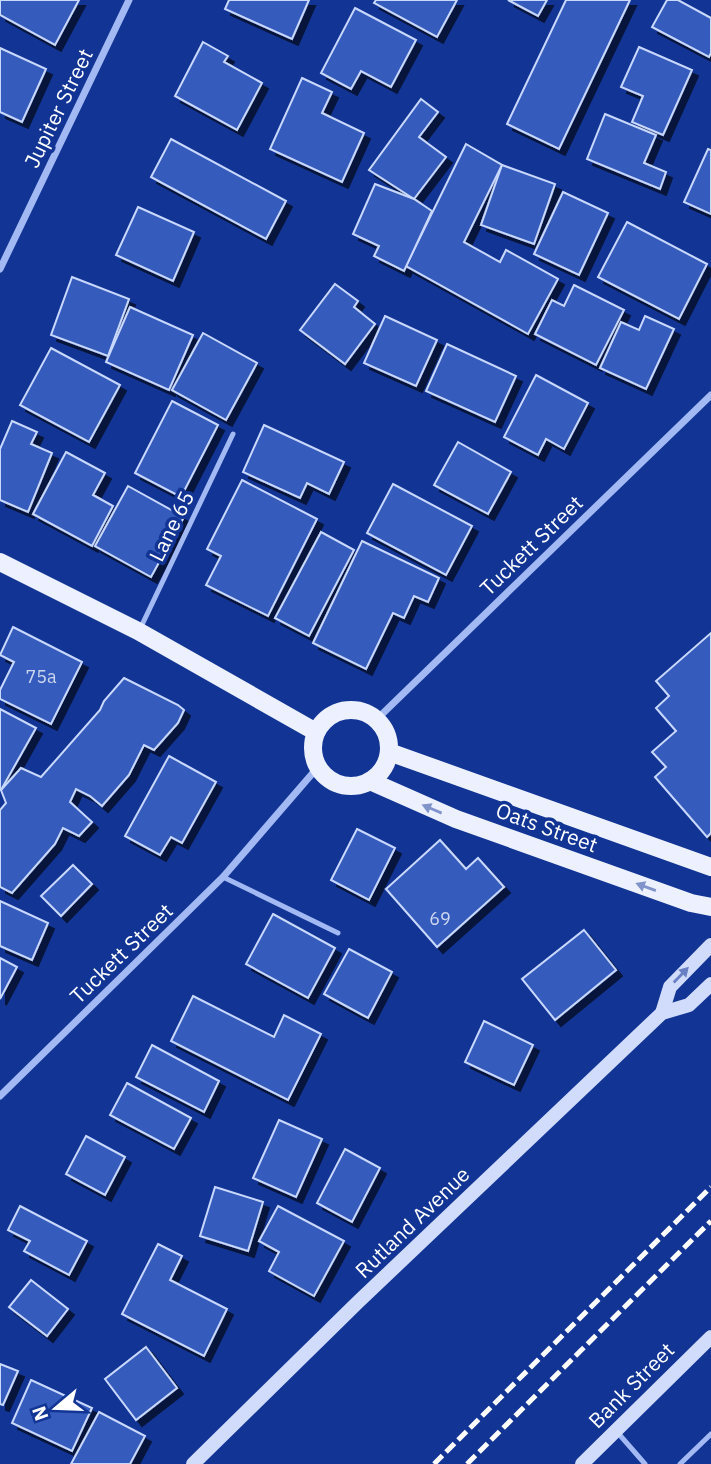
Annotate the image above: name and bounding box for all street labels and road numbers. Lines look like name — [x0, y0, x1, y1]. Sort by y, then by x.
street label: Jupiter Street — [17, 44, 99, 172]
street label: Lane 65 — [142, 486, 200, 566]
street label: Tuckett Street — [474, 489, 588, 601]
street label: Oats Street — [492, 796, 602, 858]
street label: Tuckett Street — [64, 897, 178, 1009]
street label: Rutland Avenue — [349, 1160, 475, 1284]
street label: Bank Street — [582, 1336, 680, 1434]

